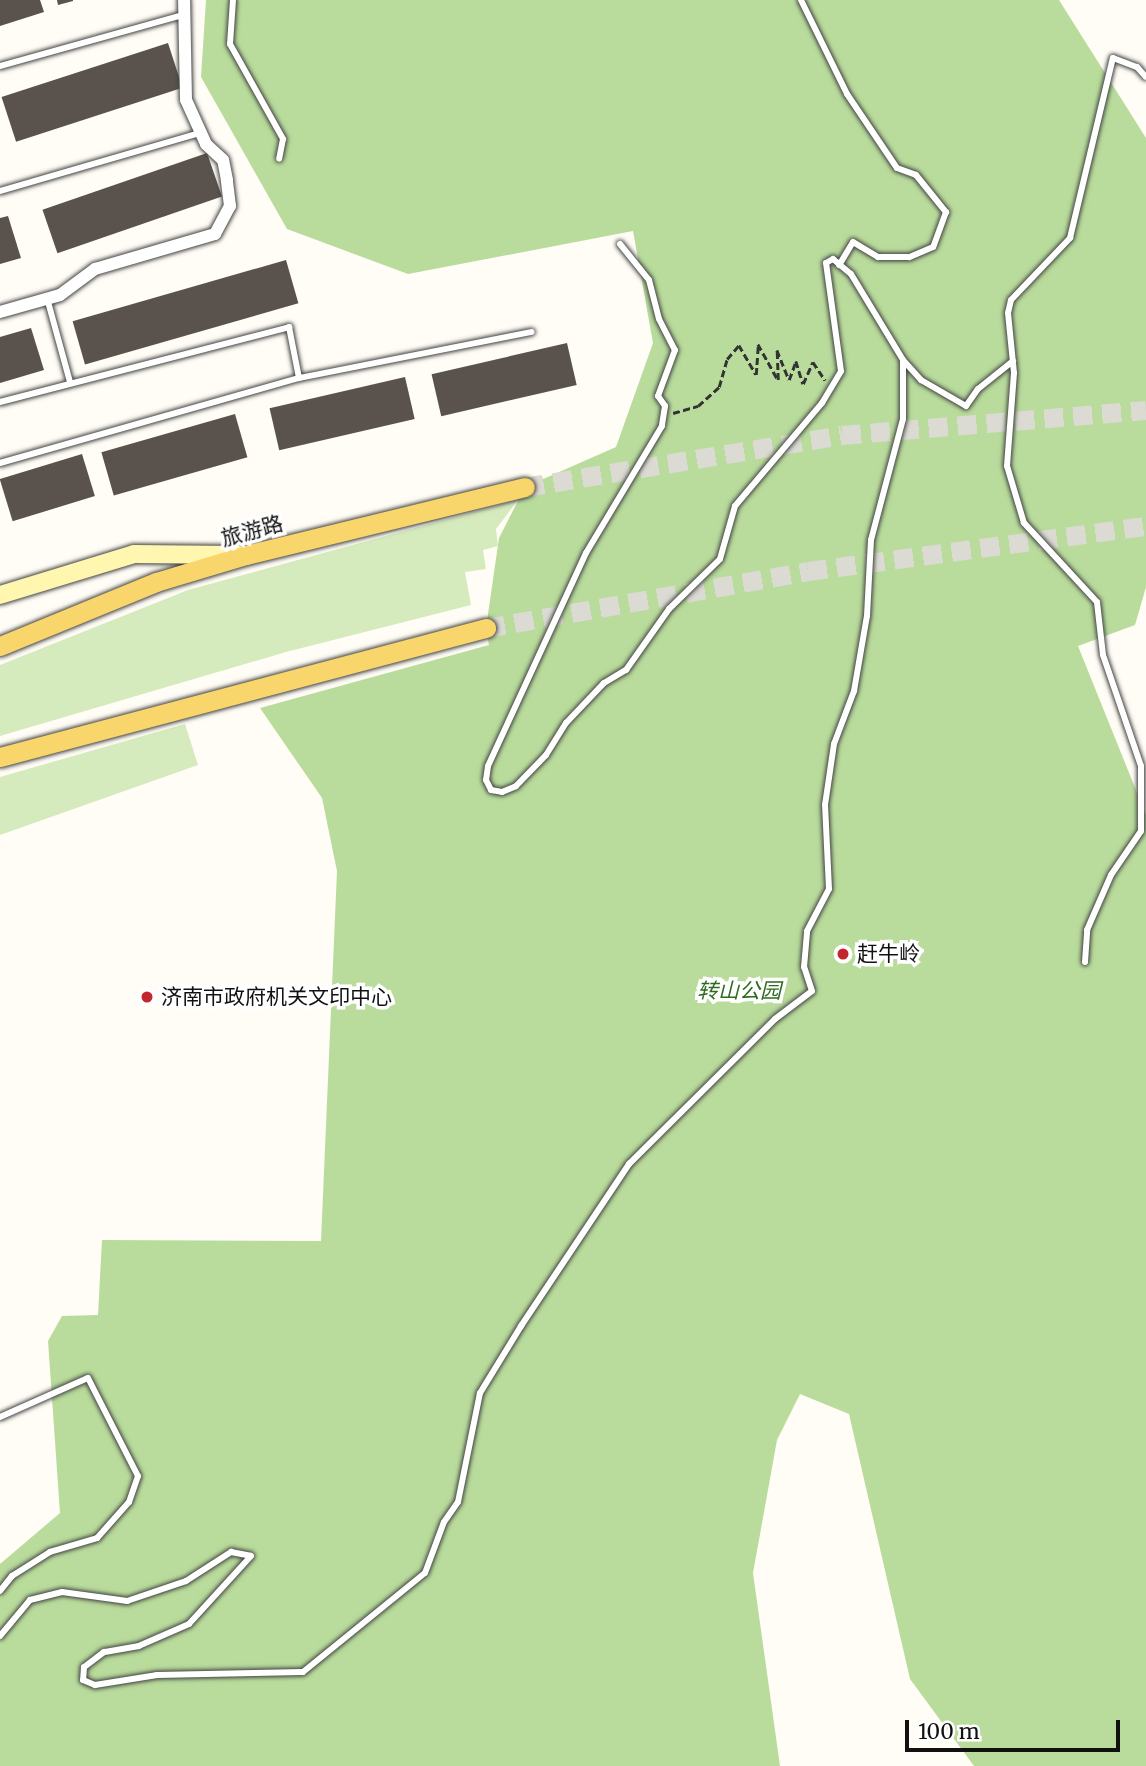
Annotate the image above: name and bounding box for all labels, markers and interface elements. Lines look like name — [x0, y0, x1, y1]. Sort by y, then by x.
street label: 旅游路 — [218, 511, 286, 551]
place label: 赶牛岭 — [857, 941, 920, 967]
marker: 赶牛岭 — [835, 946, 851, 962]
park label: 转山公园 — [697, 978, 781, 1004]
place label: 济南市政府机关文印中心 — [161, 984, 392, 1010]
marker: 济南市政府机关文印中心 — [139, 989, 155, 1005]
scale bar — [908, 1706, 1123, 1750]
text: 100 m — [918, 1718, 980, 1745]

